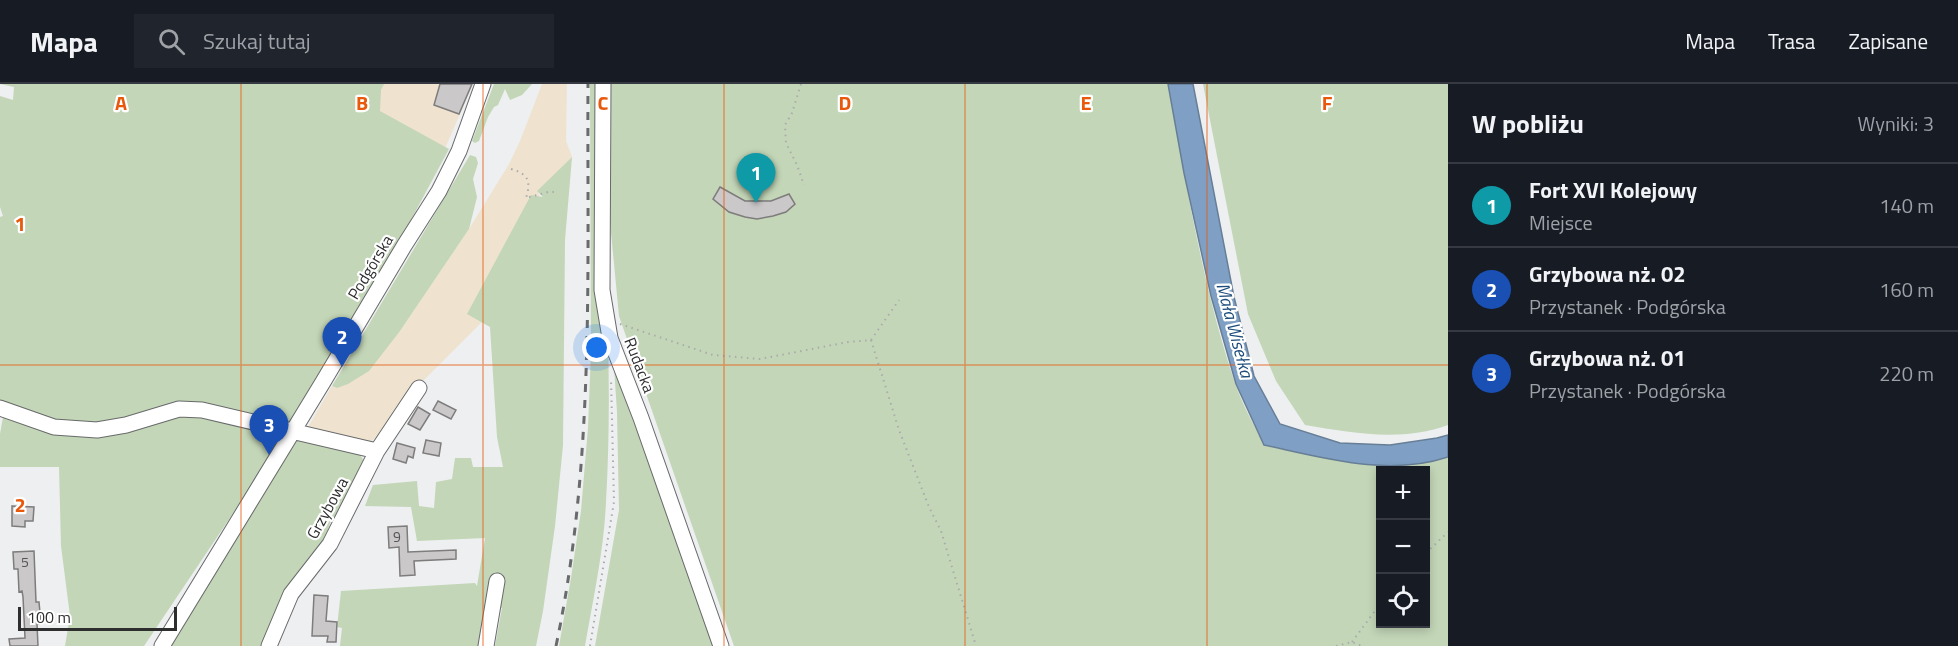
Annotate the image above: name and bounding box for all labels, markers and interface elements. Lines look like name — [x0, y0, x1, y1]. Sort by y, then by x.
search box — [134, 14, 554, 68]
text: Mapa — [30, 20, 98, 63]
text: Szukaj tutaj — [203, 24, 311, 58]
icon: search — [155, 25, 188, 58]
text: Mapa — [1685, 25, 1735, 57]
text: Trasa — [1768, 25, 1815, 57]
text: Zapisane — [1848, 25, 1928, 57]
text: A — [115, 87, 127, 118]
text: B — [356, 87, 368, 118]
text: C — [598, 87, 609, 118]
text: D — [839, 87, 851, 118]
text: E — [1080, 87, 1092, 118]
text: F — [1322, 87, 1333, 118]
text: W pobliżu — [1472, 104, 1584, 143]
text: Wyniki: 3 — [1858, 108, 1934, 139]
pin: 1 — [736, 154, 776, 203]
text: Fort XVI Kolejowy — [1529, 173, 1697, 207]
text: 1 — [1486, 190, 1497, 221]
text: 140 m — [1879, 190, 1934, 221]
text: Miejsce — [1529, 207, 1593, 238]
text: 1 — [14, 208, 26, 239]
street label: Podgórska — [341, 230, 399, 304]
text: Grzybowa nż. 02 — [1529, 257, 1686, 291]
text: 2 — [1486, 274, 1497, 305]
text: 160 m — [1879, 274, 1934, 305]
water label: Mała Wisełka — [1209, 280, 1261, 381]
text: Przystanek · Podgórska — [1529, 291, 1726, 322]
pin: 2 — [322, 318, 362, 367]
your location — [582, 333, 611, 362]
street label: Rudacka — [619, 334, 661, 396]
text: Grzybowa nż. 01 — [1529, 341, 1686, 375]
text: 3 — [1486, 358, 1497, 389]
text: 220 m — [1879, 358, 1934, 389]
text: Przystanek · Podgórska — [1529, 375, 1726, 406]
pin: 3 — [250, 406, 288, 455]
map controls — [1376, 466, 1430, 628]
button: + — [1376, 466, 1430, 520]
street label: Grzybowa — [300, 473, 354, 543]
text: 2 — [14, 489, 26, 520]
button: − — [1376, 520, 1430, 574]
house number: 9 — [393, 526, 401, 547]
house number: 5 — [21, 551, 29, 572]
button: locate — [1376, 574, 1430, 628]
scale bar — [18, 604, 177, 632]
text: 100 m — [27, 605, 71, 629]

